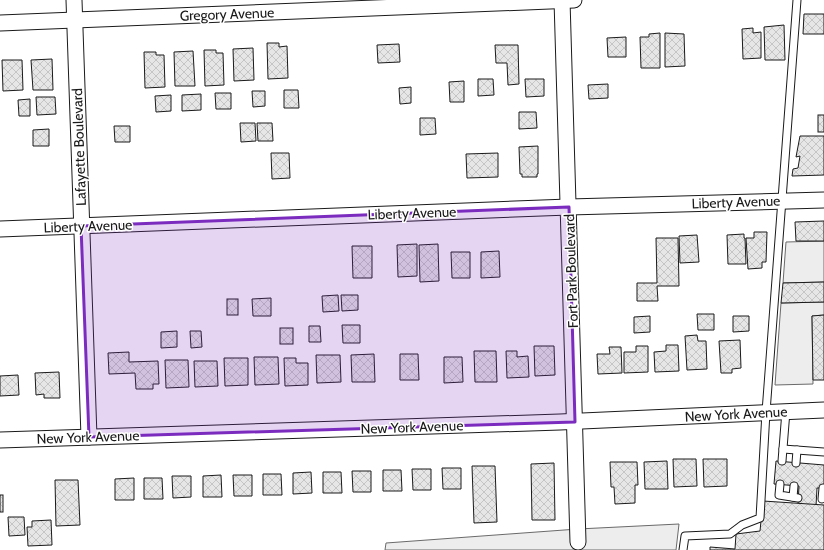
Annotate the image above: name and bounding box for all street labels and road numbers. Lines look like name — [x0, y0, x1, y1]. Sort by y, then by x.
street label: Gregory Avenue — [179, 3, 275, 25]
street label: Lafayette Boulevard — [68, 88, 90, 206]
street label: Liberty Avenue — [691, 191, 781, 213]
street label: Liberty Avenue — [367, 202, 457, 224]
street label: Fort Park Boulevard — [560, 214, 582, 328]
street label: Liberty Avenue — [43, 215, 133, 237]
street label: New York Avenue — [684, 402, 788, 426]
street label: New York Avenue — [360, 416, 464, 438]
street label: New York Avenue — [36, 426, 140, 448]

